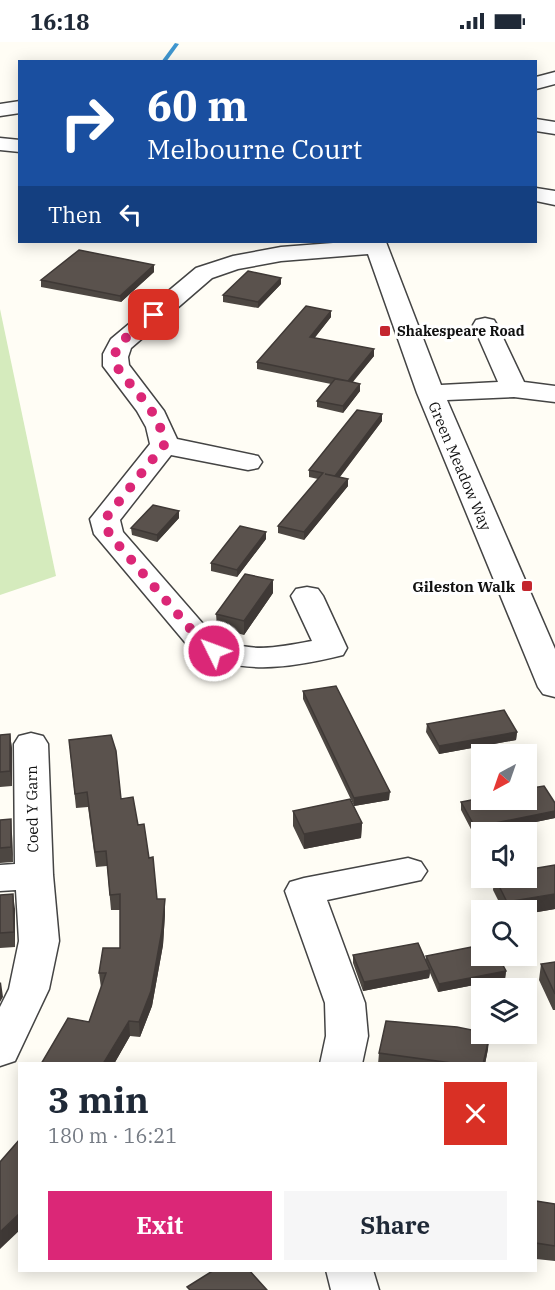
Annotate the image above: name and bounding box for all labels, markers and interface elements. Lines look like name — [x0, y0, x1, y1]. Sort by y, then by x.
text: 16:18 — [30, 7, 89, 36]
text: 60 m — [147, 78, 248, 133]
icon: right — [48, 84, 126, 162]
text: Melbourne Court — [147, 131, 362, 166]
icon: left — [114, 198, 147, 231]
text: Then — [48, 200, 102, 229]
pin — [128, 289, 179, 340]
icon: arrive — [137, 298, 170, 331]
place label: Shakespeare Road — [397, 322, 525, 340]
marker: Shakespeare Road — [378, 324, 392, 338]
street label: Green Meadow Way — [424, 399, 496, 533]
place label: Gileston Walk — [412, 577, 516, 596]
marker: Gileston Walk — [520, 579, 534, 593]
position arrow — [182, 619, 246, 683]
north arrow — [471, 744, 537, 810]
map controls — [471, 744, 537, 1044]
street label: Coed Y Garn — [22, 765, 42, 853]
button: sound — [471, 822, 537, 888]
button: search — [471, 900, 537, 966]
button: layers — [471, 978, 537, 1044]
text: 3 min — [48, 1076, 149, 1123]
button: close — [444, 1082, 507, 1145]
text: 180 m · 16:21 — [48, 1122, 177, 1149]
button: Exit — [48, 1191, 272, 1260]
button: Share — [284, 1191, 507, 1260]

